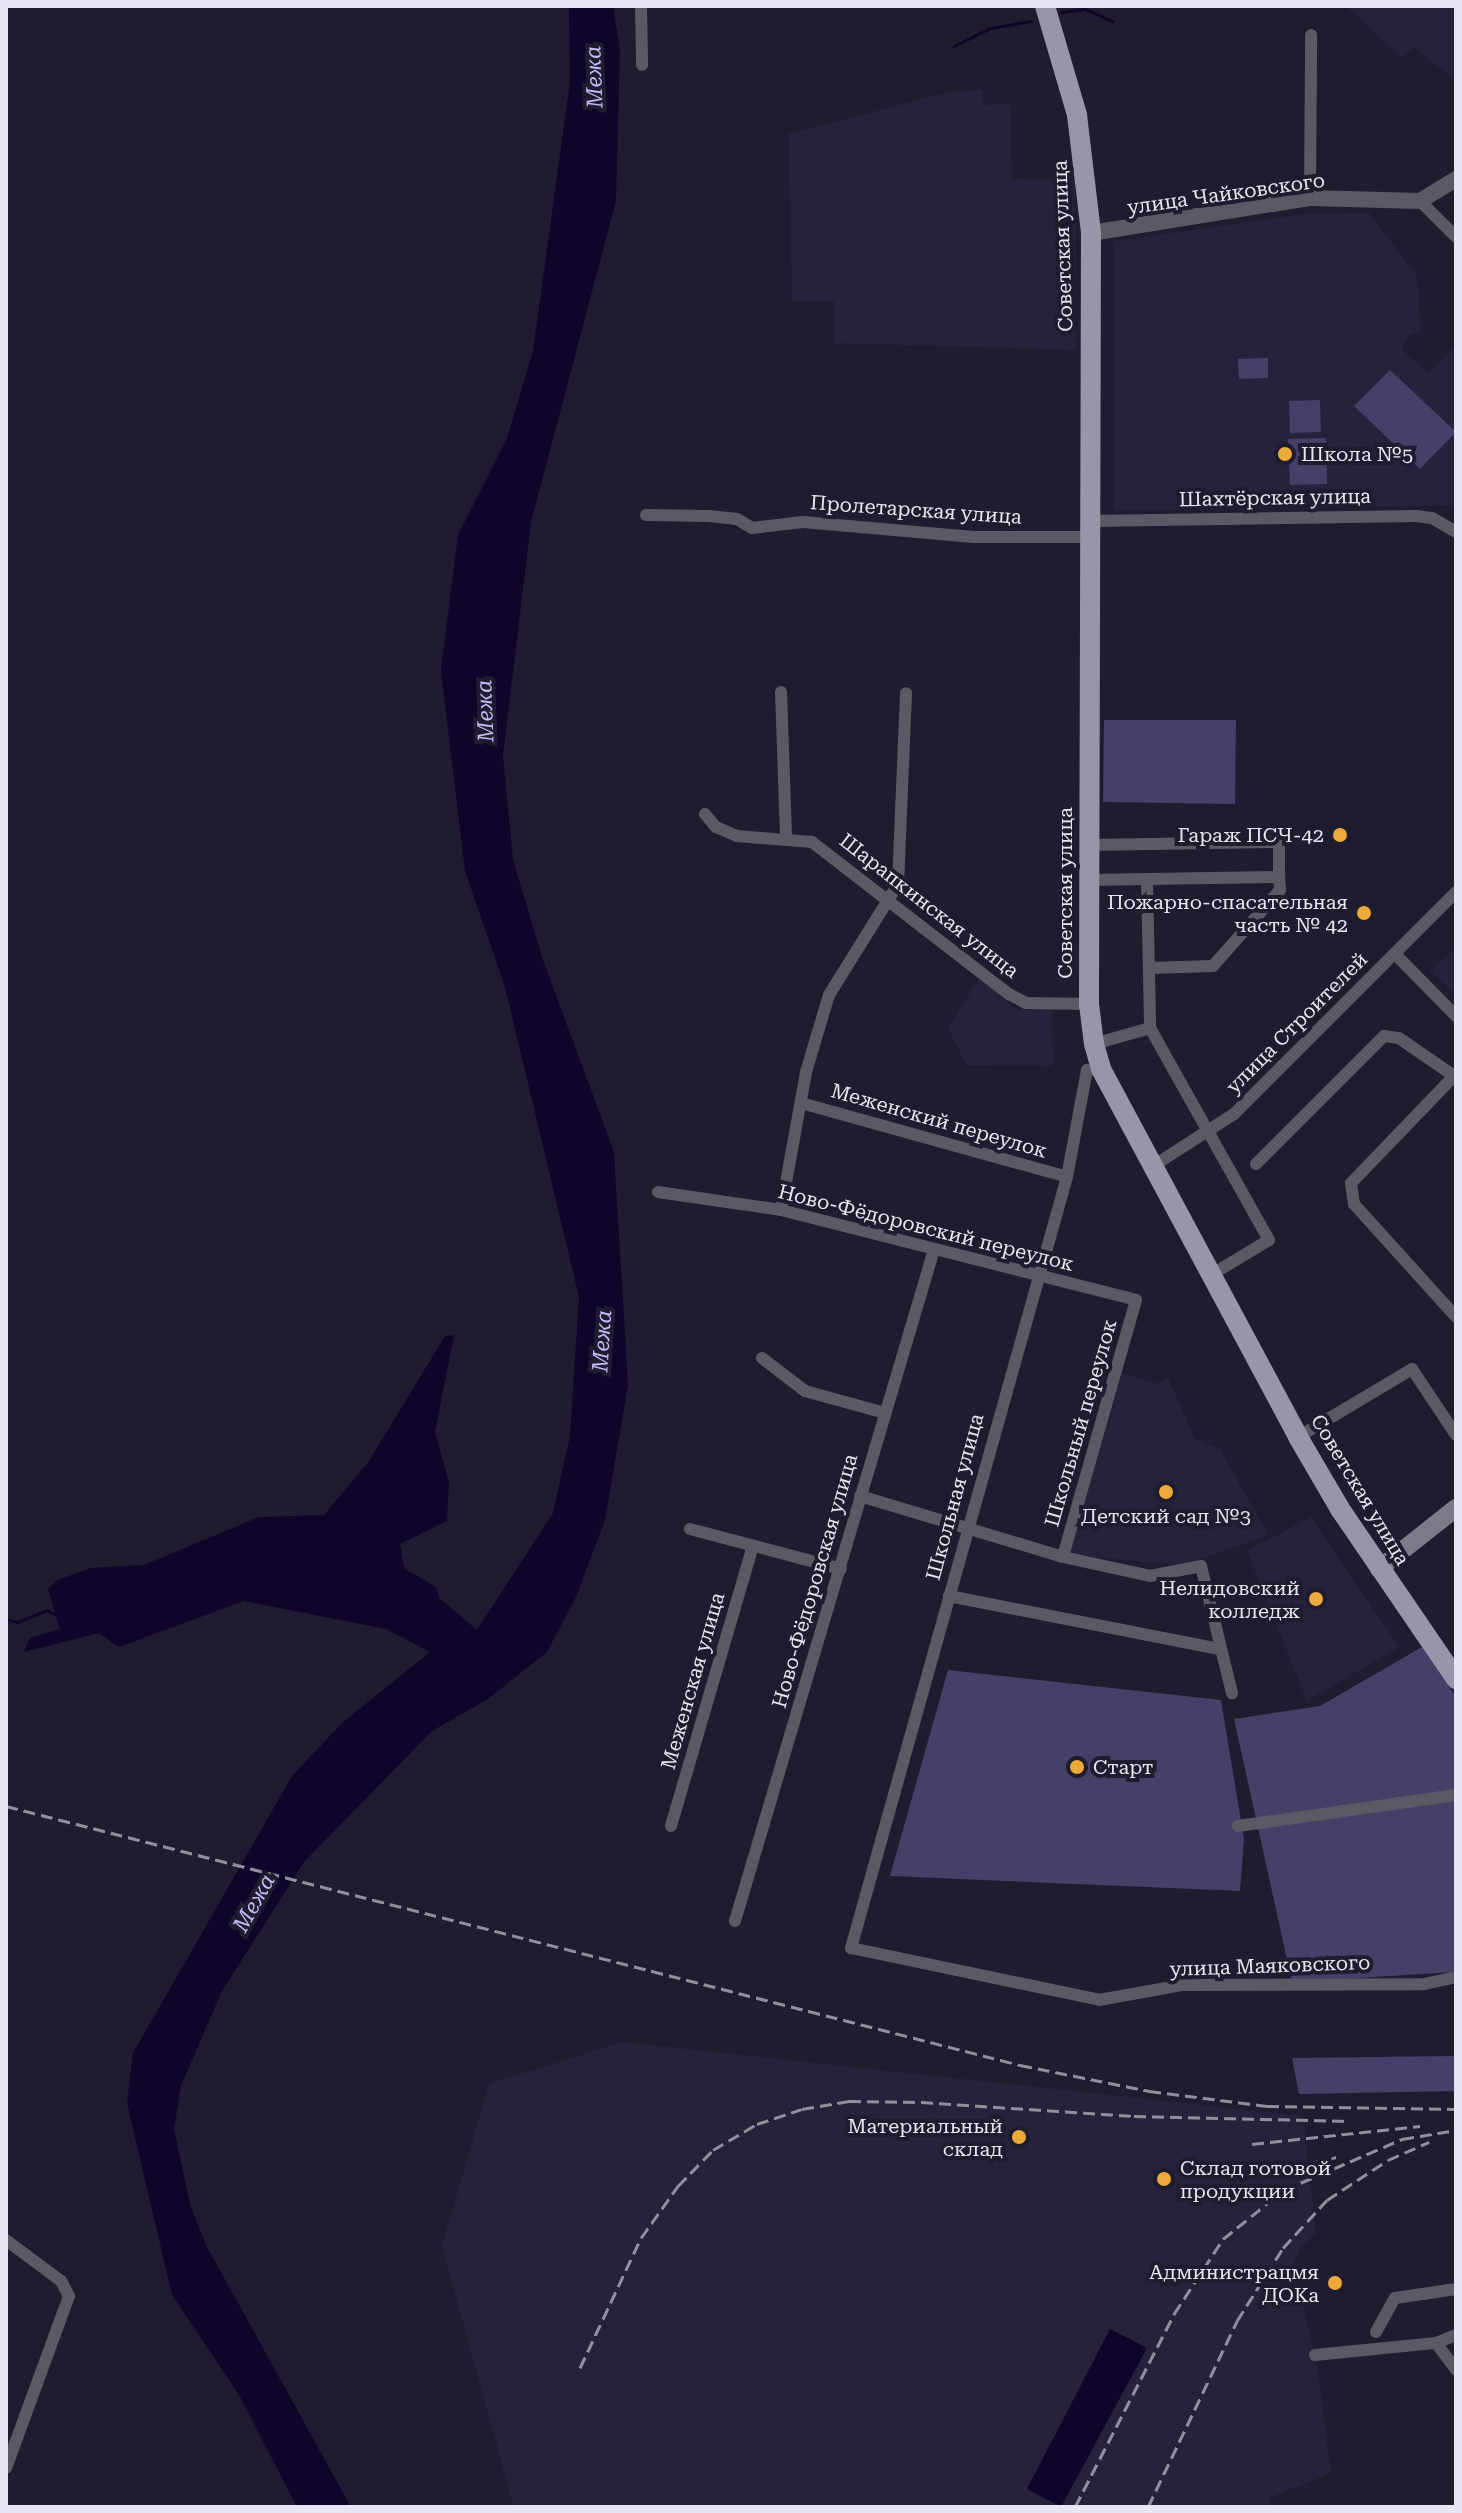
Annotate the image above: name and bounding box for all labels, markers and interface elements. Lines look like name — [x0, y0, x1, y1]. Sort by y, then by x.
water label: Межа — [580, 45, 608, 109]
street label: Советская улица — [1048, 160, 1078, 332]
street label: улица Чайковского — [1126, 168, 1326, 220]
place label: Школа №5 — [1301, 442, 1413, 466]
marker: Школа №5 — [1276, 445, 1294, 463]
street label: Шахтёрская улица — [1179, 484, 1371, 512]
street label: Пролетарская улица — [809, 491, 1023, 529]
water label: Межа — [471, 679, 499, 743]
street label: Советская улица — [1053, 807, 1077, 979]
place label: Гараж ПСЧ-42 — [1178, 823, 1324, 847]
marker: Гараж ПСЧ-42 — [1331, 826, 1349, 844]
street label: Шарапкинская улица — [835, 829, 1023, 983]
place label: Пожарно-спасательная часть № 42 — [1107, 890, 1348, 937]
marker: Пожарно-спасательная часть № 42 — [1355, 904, 1373, 922]
street label: улица Строителей — [1221, 947, 1373, 1099]
street label: Меженский переулок — [828, 1079, 1050, 1163]
street label: Ново-Фёдоровский переулок — [776, 1180, 1076, 1276]
water label: Межа — [587, 1309, 617, 1373]
street label: Школьный переулок — [1040, 1316, 1122, 1530]
street label: Советская улица — [1305, 1410, 1415, 1570]
street label: Школьная улица — [921, 1411, 989, 1583]
street label: Ново-Фёдоровская улица — [767, 1451, 863, 1711]
marker: Детский сад №3 — [1157, 1483, 1175, 1501]
place label: Детский сад №3 — [1081, 1504, 1251, 1528]
place label: Нелидовский колледж — [1159, 1576, 1300, 1623]
street label: Меженская улица — [656, 1590, 730, 1772]
marker: Нелидовский колледж — [1307, 1590, 1325, 1608]
place label: Старт — [1093, 1755, 1153, 1779]
marker: Старт — [1068, 1758, 1086, 1776]
water label: Межа — [227, 1869, 281, 1937]
street label: улица Маяковского — [1169, 1951, 1371, 1981]
place label: Материальный склад — [848, 2114, 1003, 2161]
marker: Материальный склад — [1010, 2128, 1028, 2146]
place label: Склад готовой продукции — [1180, 2156, 1331, 2203]
marker: Склад готовой продукции — [1155, 2170, 1173, 2188]
place label: Администрацмя ДОКа — [1149, 2260, 1319, 2307]
marker: Администрацмя ДОКа — [1326, 2274, 1344, 2292]

